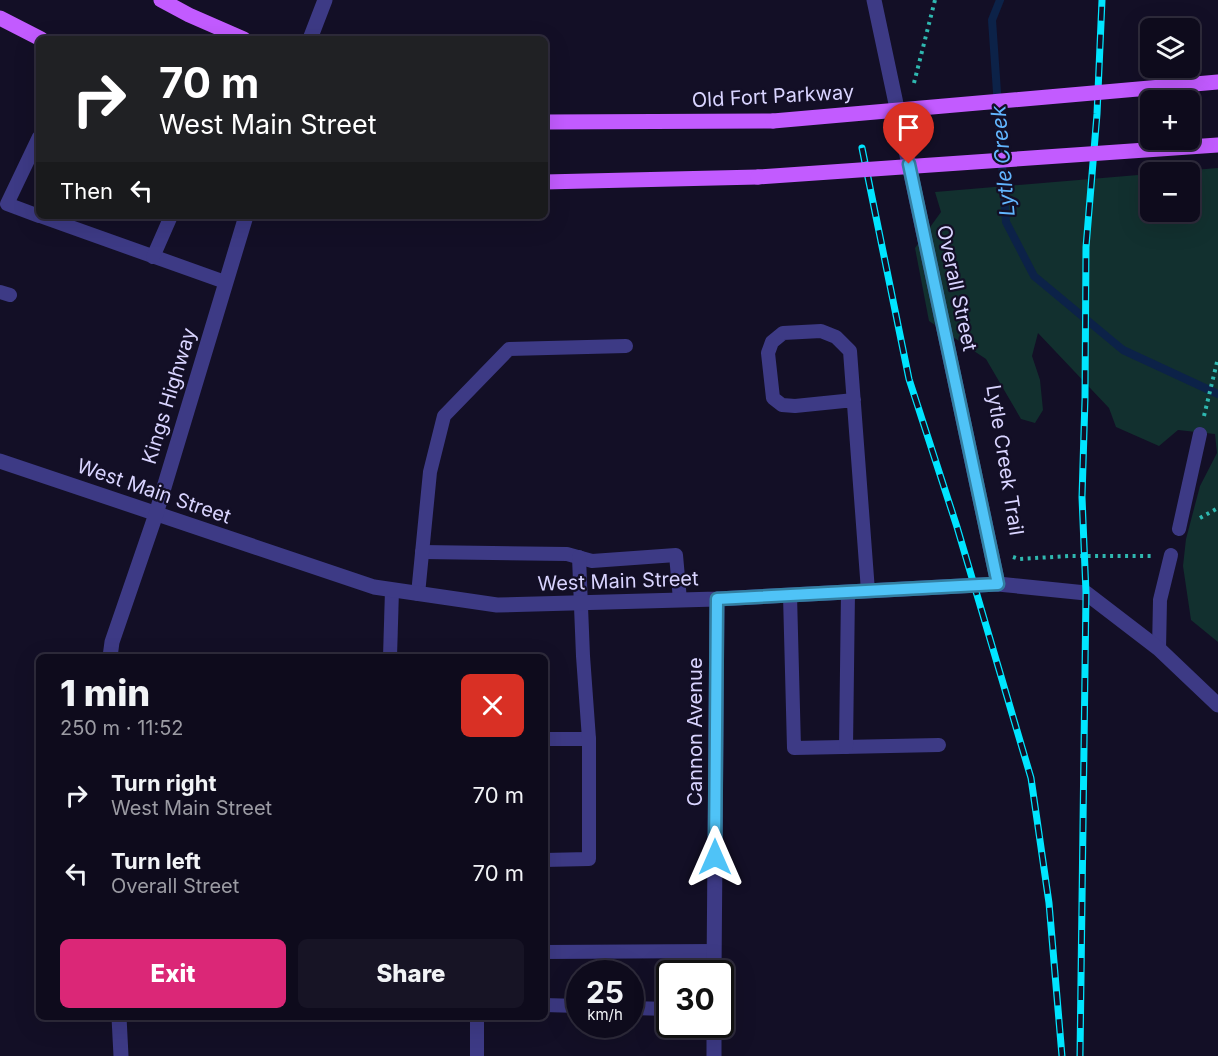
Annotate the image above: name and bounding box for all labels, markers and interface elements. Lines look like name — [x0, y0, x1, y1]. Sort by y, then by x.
map controls — [1140, 18, 1200, 222]
button: layers — [1140, 18, 1200, 78]
text: 70 m — [159, 57, 259, 108]
icon: right — [60, 60, 138, 138]
street label: Old Fort Parkway — [691, 80, 855, 112]
button: + — [1140, 90, 1200, 150]
pin — [883, 102, 934, 164]
water label: Lytle Creek — [985, 104, 1020, 217]
text: West Main Street — [159, 108, 376, 141]
icon: arrive — [892, 111, 925, 144]
button: − — [1140, 162, 1200, 222]
icon: left — [125, 174, 158, 207]
text: Then — [60, 178, 113, 204]
street label: Overall Street — [932, 223, 982, 354]
street label: Kings Highway — [137, 325, 201, 467]
street label: Lytle Creek Trail — [981, 383, 1029, 537]
street label: West Main Street — [74, 453, 234, 529]
street label: West Main Street — [537, 566, 699, 596]
street label: Cannon Avenue — [683, 657, 707, 807]
text: 1 min — [60, 671, 150, 715]
button: close — [461, 674, 524, 737]
text: 250 m · 11:52 — [60, 716, 184, 740]
text: Turn right — [111, 770, 217, 796]
icon: right — [60, 779, 93, 812]
text: 70 m — [473, 782, 524, 808]
text: West Main Street — [111, 796, 272, 820]
position arrow — [683, 825, 747, 889]
text: Turn left — [111, 848, 201, 874]
icon: left — [60, 857, 93, 890]
text: 70 m — [473, 860, 524, 886]
text: Overall Street — [111, 874, 239, 898]
button: Exit — [60, 939, 286, 1008]
button: Share — [298, 939, 524, 1008]
speed limit sign: 30 — [656, 960, 734, 1038]
text: 25 — [586, 974, 624, 1010]
text: km/h — [587, 1005, 623, 1024]

